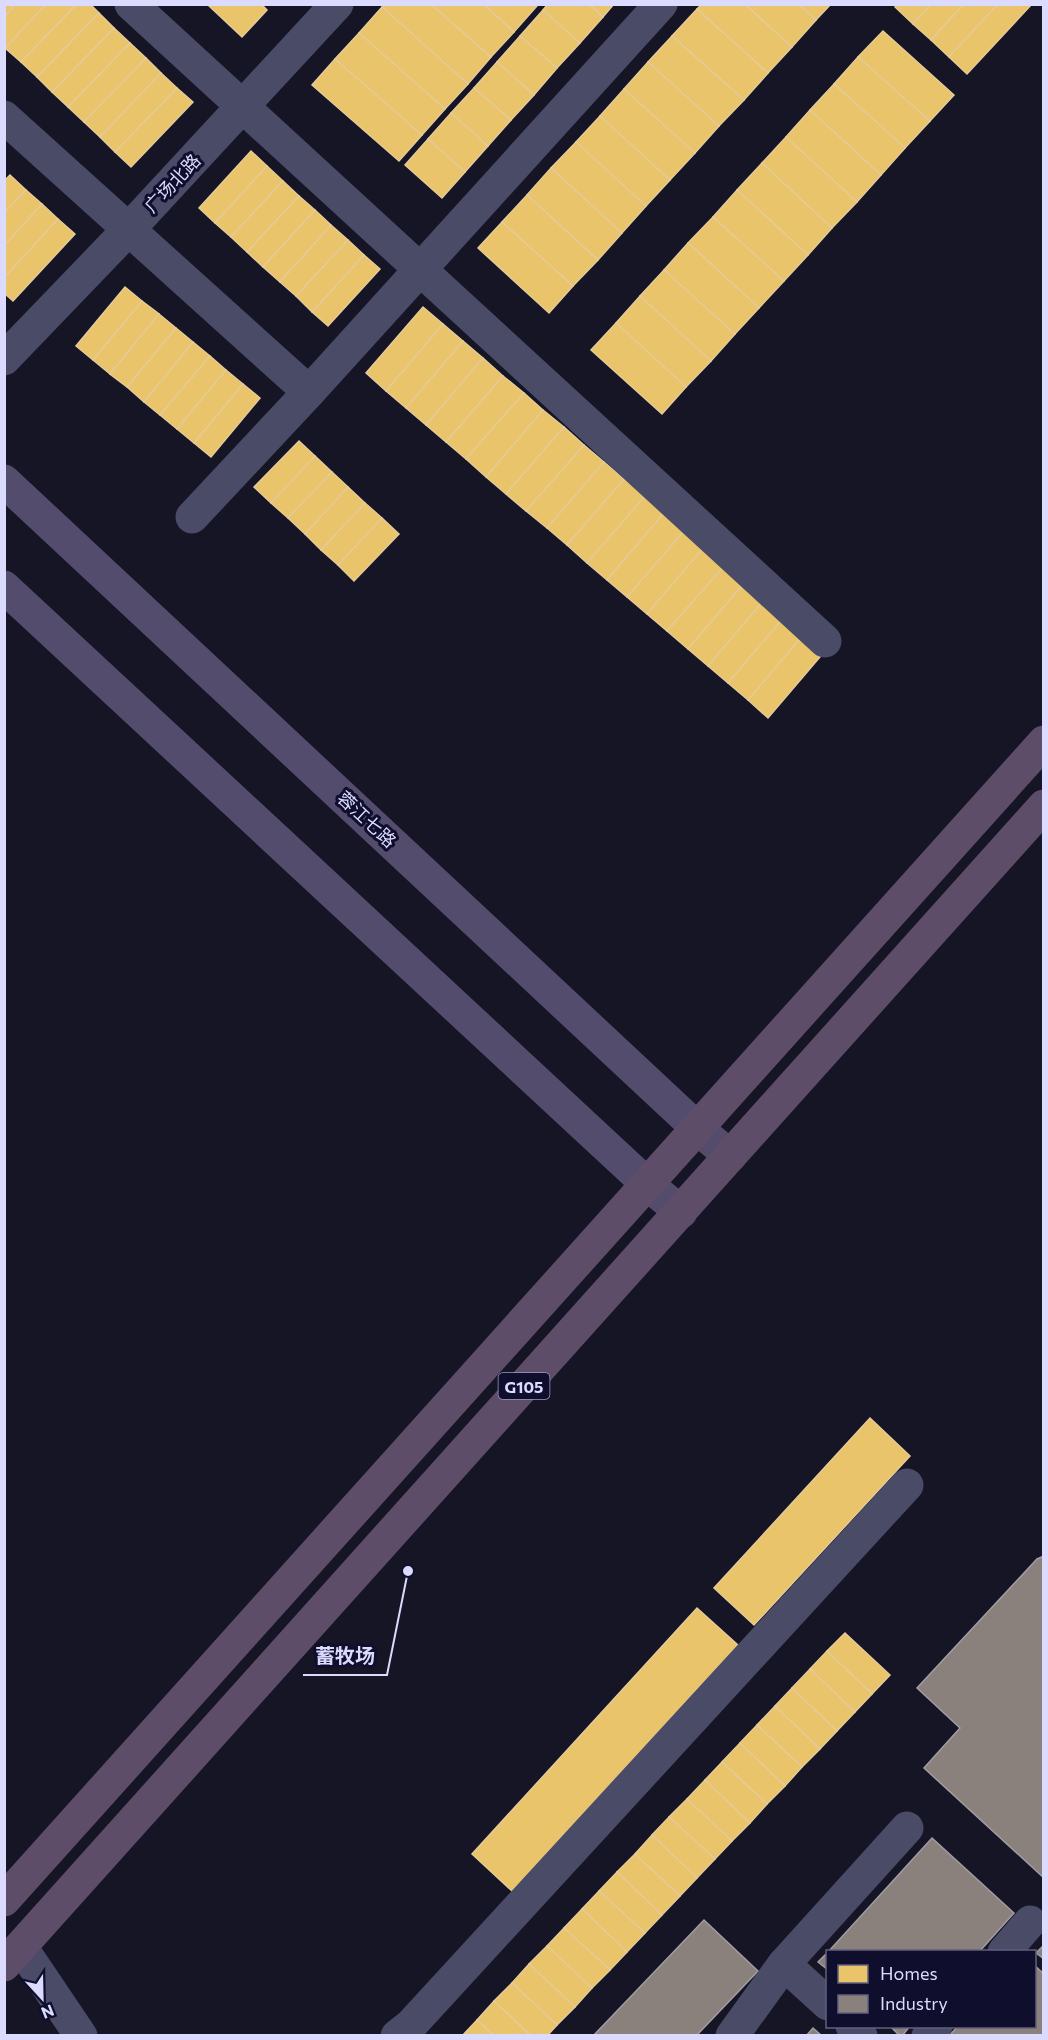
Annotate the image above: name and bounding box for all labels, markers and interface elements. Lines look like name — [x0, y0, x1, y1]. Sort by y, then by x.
street label: 广场北路 — [139, 149, 205, 217]
street label: 蓉江七路 — [333, 786, 401, 852]
road number: G105 — [498, 1373, 550, 1399]
callout: 蓄牧场 — [303, 1637, 387, 1675]
text: 蓄牧场 — [315, 1643, 375, 1667]
legend — [826, 1950, 1036, 2028]
text: Homes — [880, 1962, 938, 1984]
north arrow — [12, 1968, 72, 2028]
text: Industry — [880, 1992, 948, 2014]
text: N — [39, 2001, 57, 2023]

